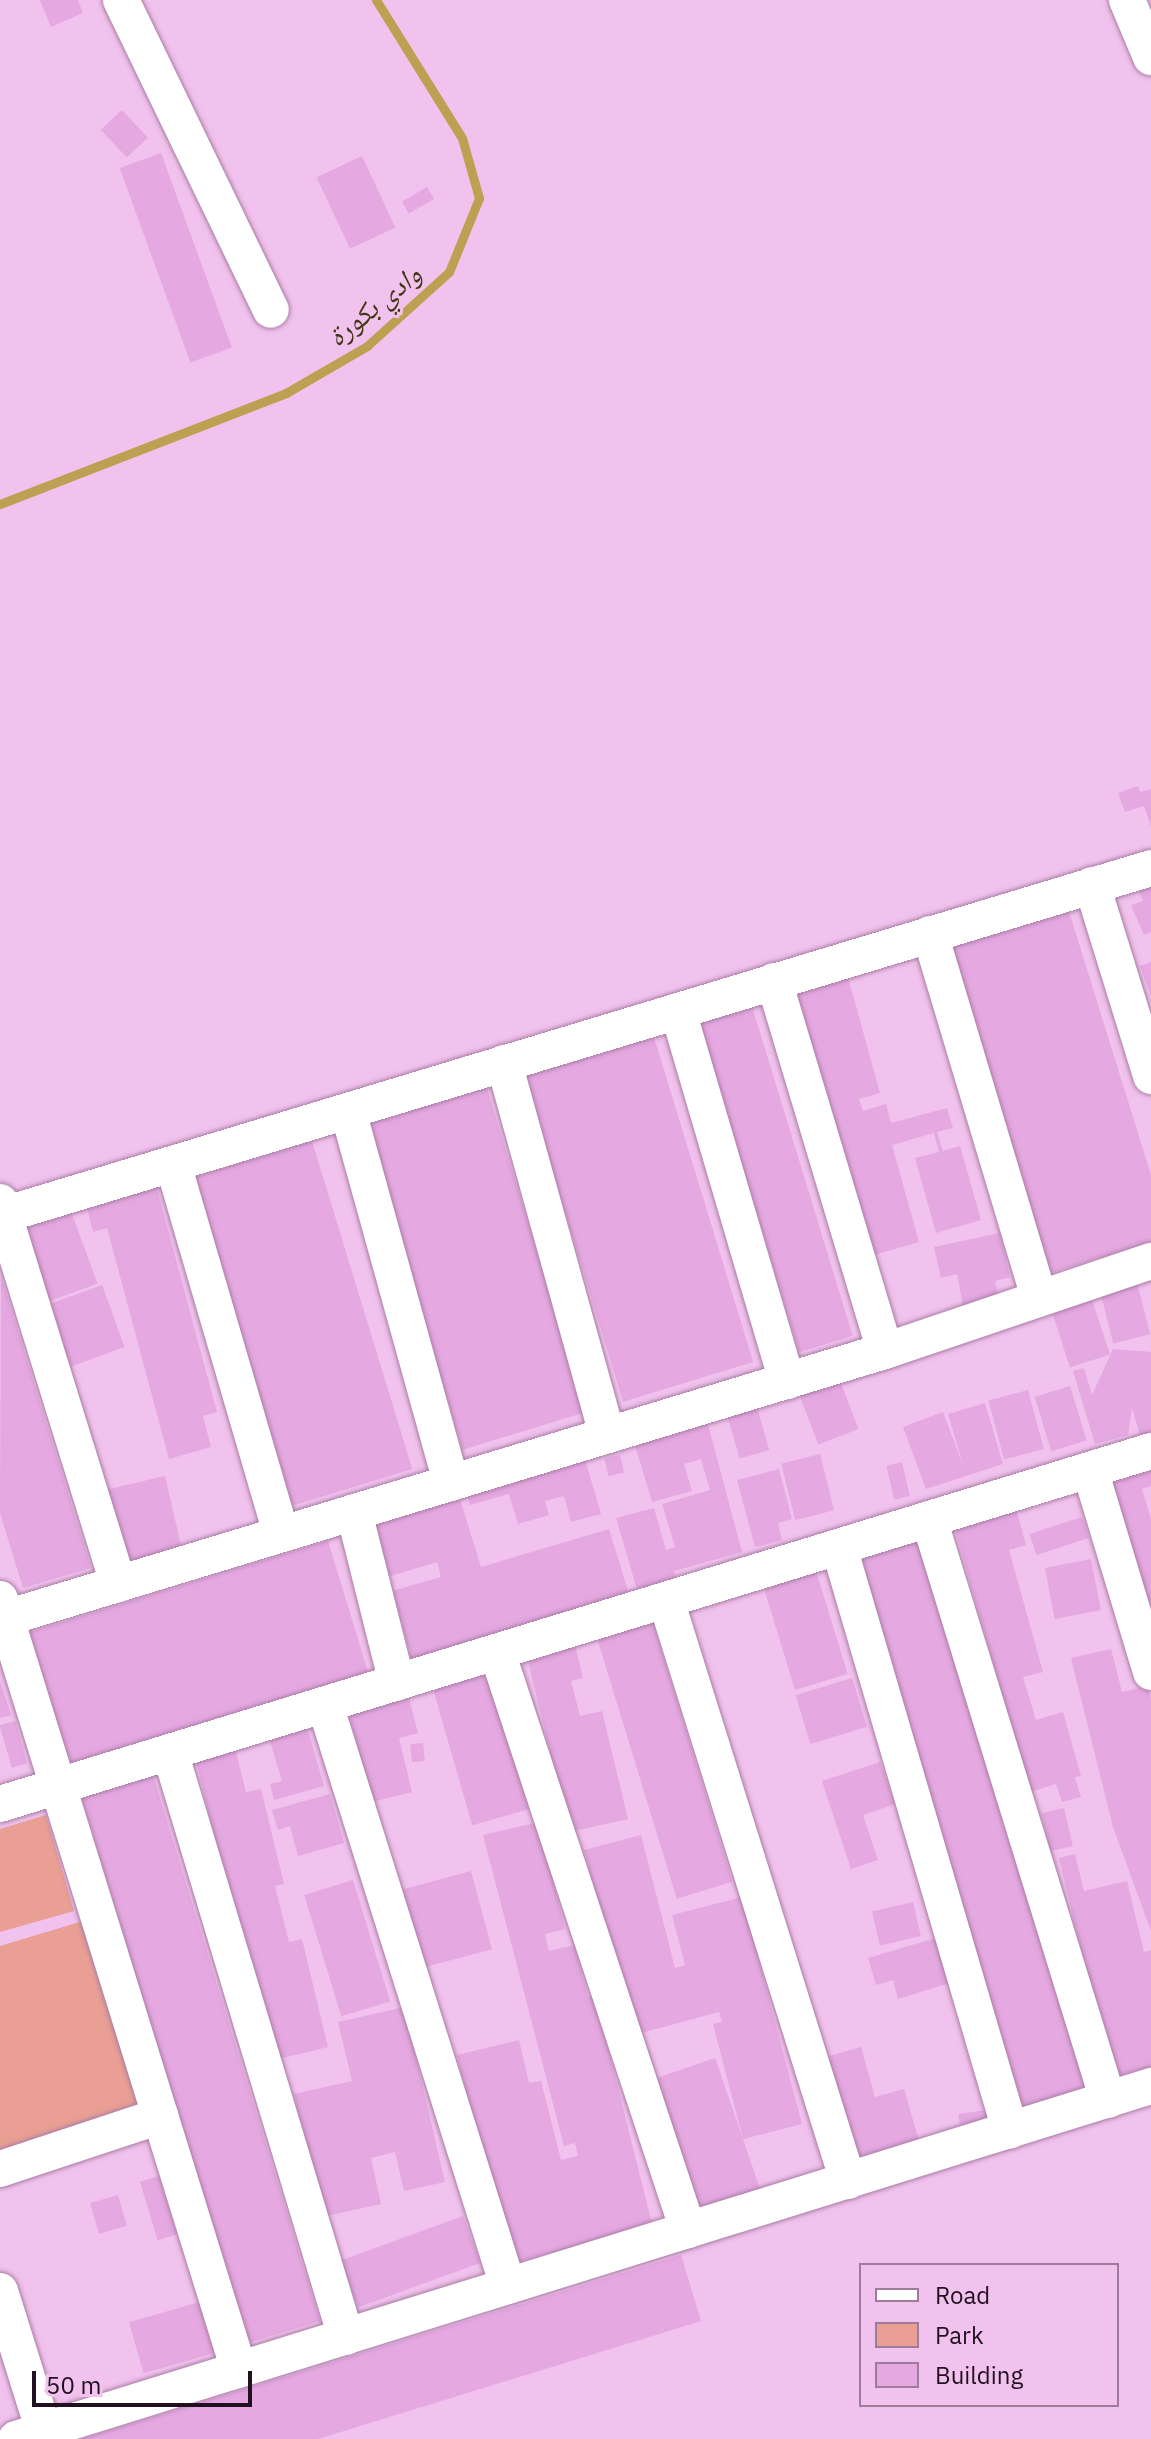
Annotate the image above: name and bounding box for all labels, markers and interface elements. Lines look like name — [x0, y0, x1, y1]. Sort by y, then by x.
water label: وادي بكورة — [320, 257, 428, 353]
legend — [859, 2263, 1119, 2407]
text: Road — [935, 2279, 990, 2311]
text: Park — [935, 2319, 984, 2351]
scale bar — [36, 2355, 256, 2405]
text: Building — [935, 2359, 1023, 2391]
text: 50 m — [46, 2369, 101, 2401]

